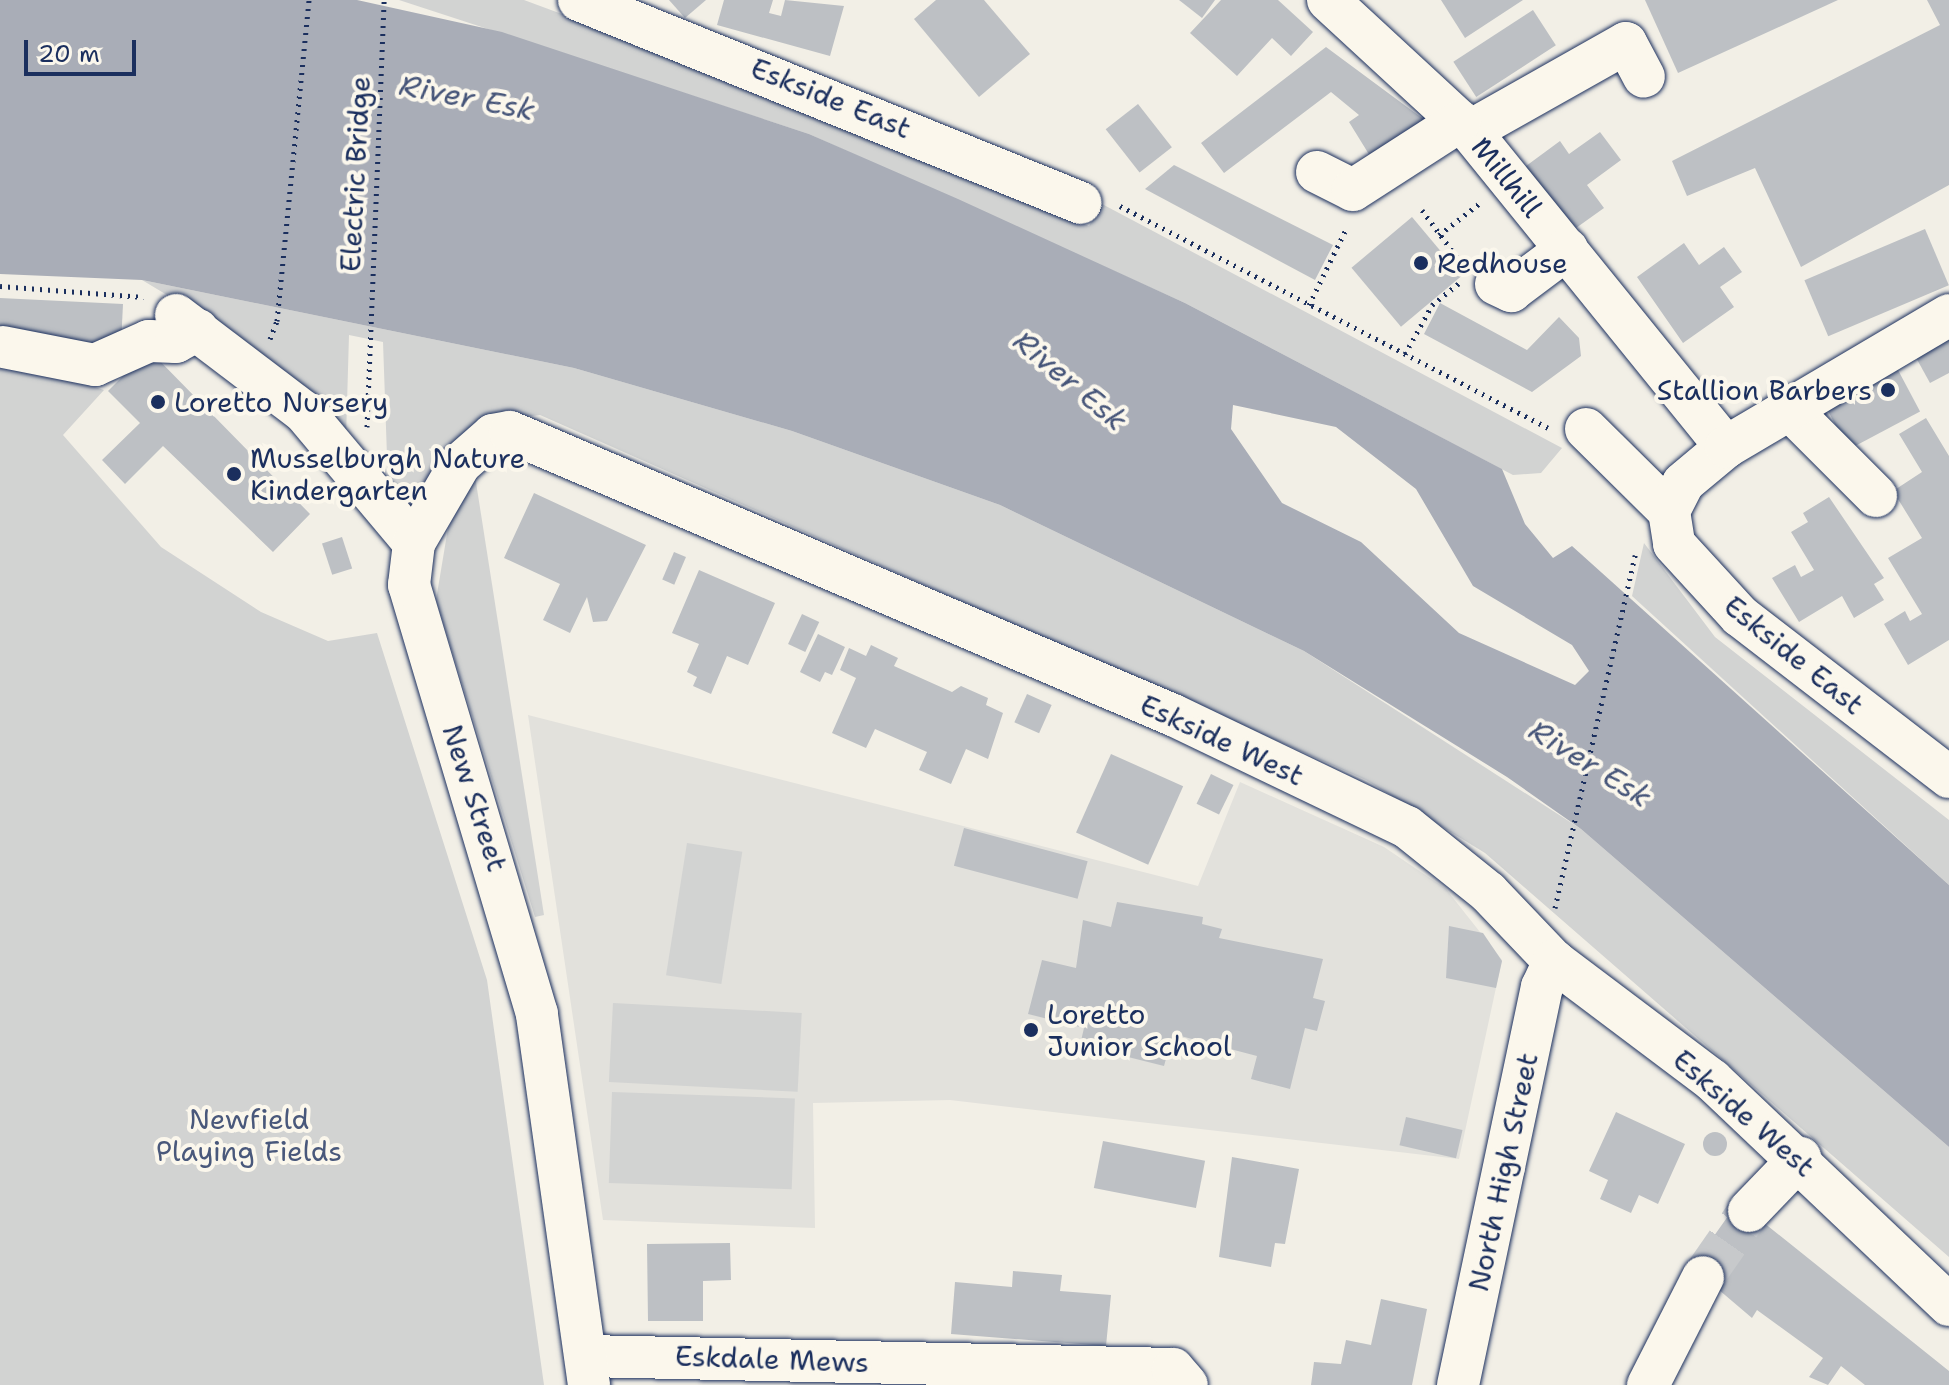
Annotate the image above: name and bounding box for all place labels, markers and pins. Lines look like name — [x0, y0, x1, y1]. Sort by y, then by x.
place label: Redhouse — [1437, 246, 1568, 280]
marker: Redhouse — [1412, 254, 1430, 272]
place label: Stallion Barbers — [1657, 373, 1872, 407]
marker: Stallion Barbers — [1879, 381, 1897, 399]
place label: Loretto Nursery — [174, 385, 388, 419]
marker: Loretto Nursery — [149, 393, 167, 411]
place label: Musselburgh Nature Kindergarten — [250, 441, 525, 507]
marker: Musselburgh Nature Kindergarten — [225, 465, 243, 483]
place label: Loretto Junior School — [1047, 997, 1231, 1063]
marker: Loretto Junior School — [1022, 1021, 1040, 1039]

